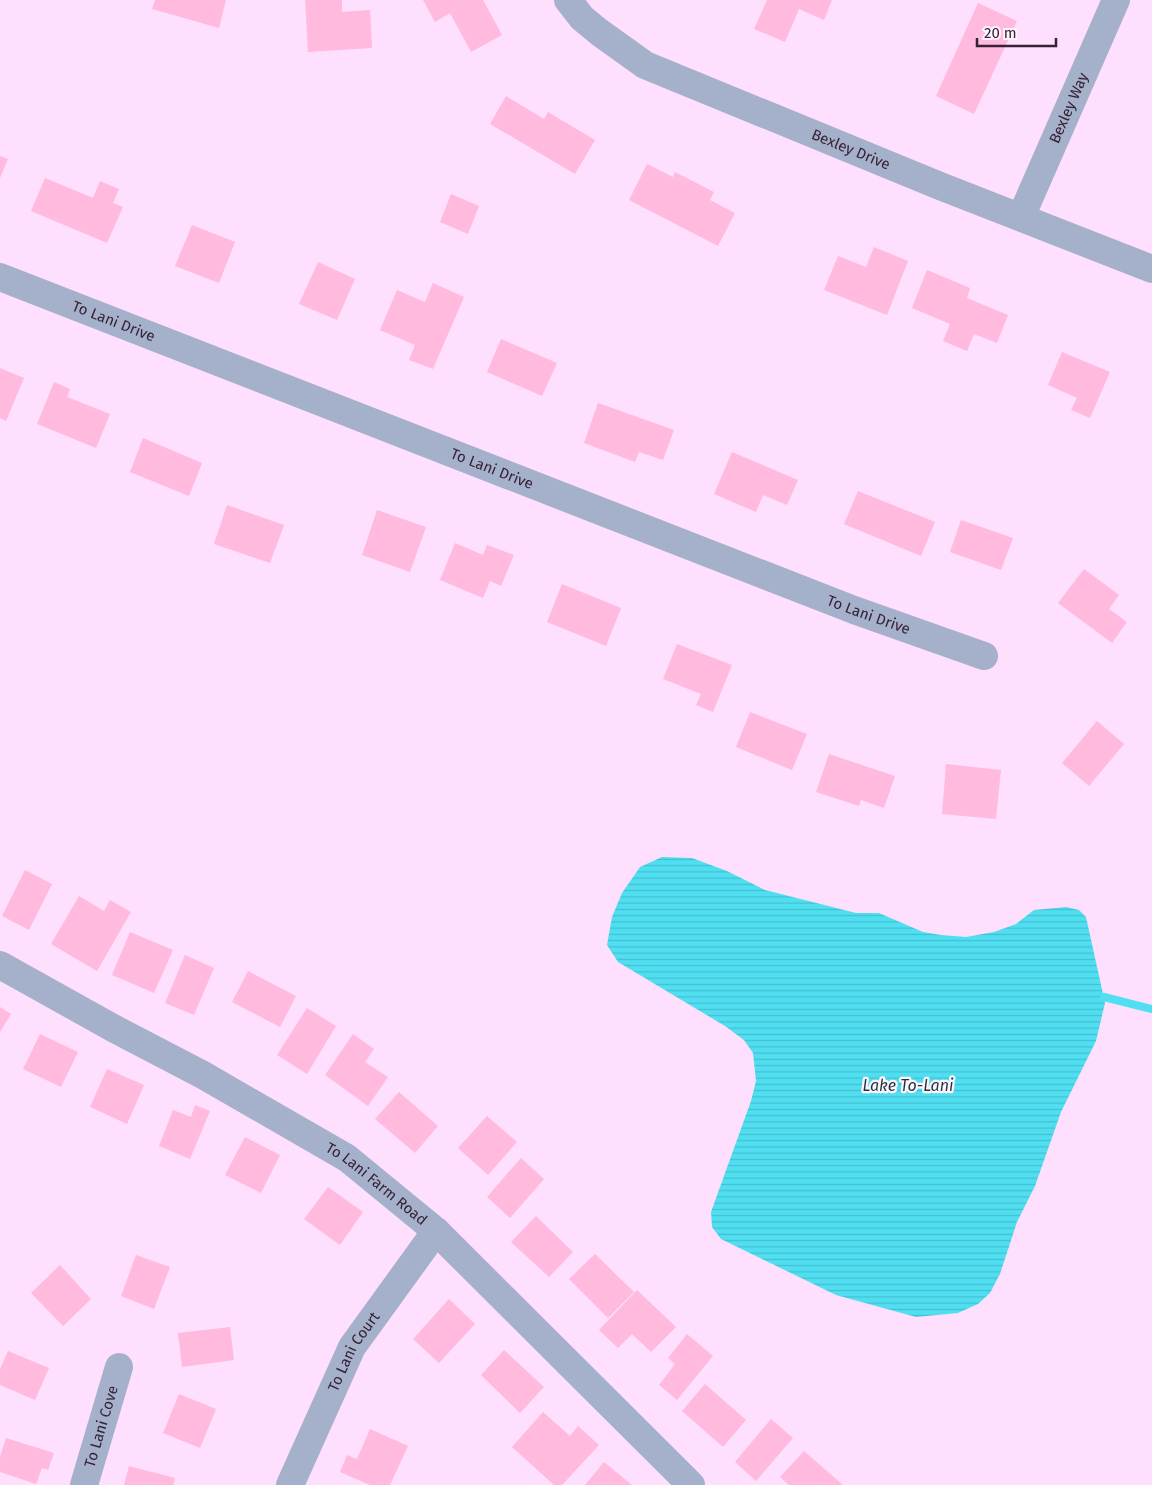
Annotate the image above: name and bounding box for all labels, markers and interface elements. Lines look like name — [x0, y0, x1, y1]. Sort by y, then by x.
scale bar — [977, 15, 1056, 47]
text: 20 m — [984, 24, 1017, 42]
street label: Bexley Way — [1045, 69, 1092, 146]
street label: Bexley Drive — [809, 125, 893, 174]
street label: To Lani Drive — [70, 297, 158, 346]
street label: To Lani Drive — [448, 445, 536, 493]
street label: To Lani Drive — [824, 591, 913, 638]
water label: Lake To-Lani — [863, 1076, 954, 1095]
street label: To Lani Farm Road — [322, 1139, 431, 1229]
street label: To Lani Court — [324, 1308, 384, 1394]
street label: To Lani Cove — [81, 1383, 122, 1470]

